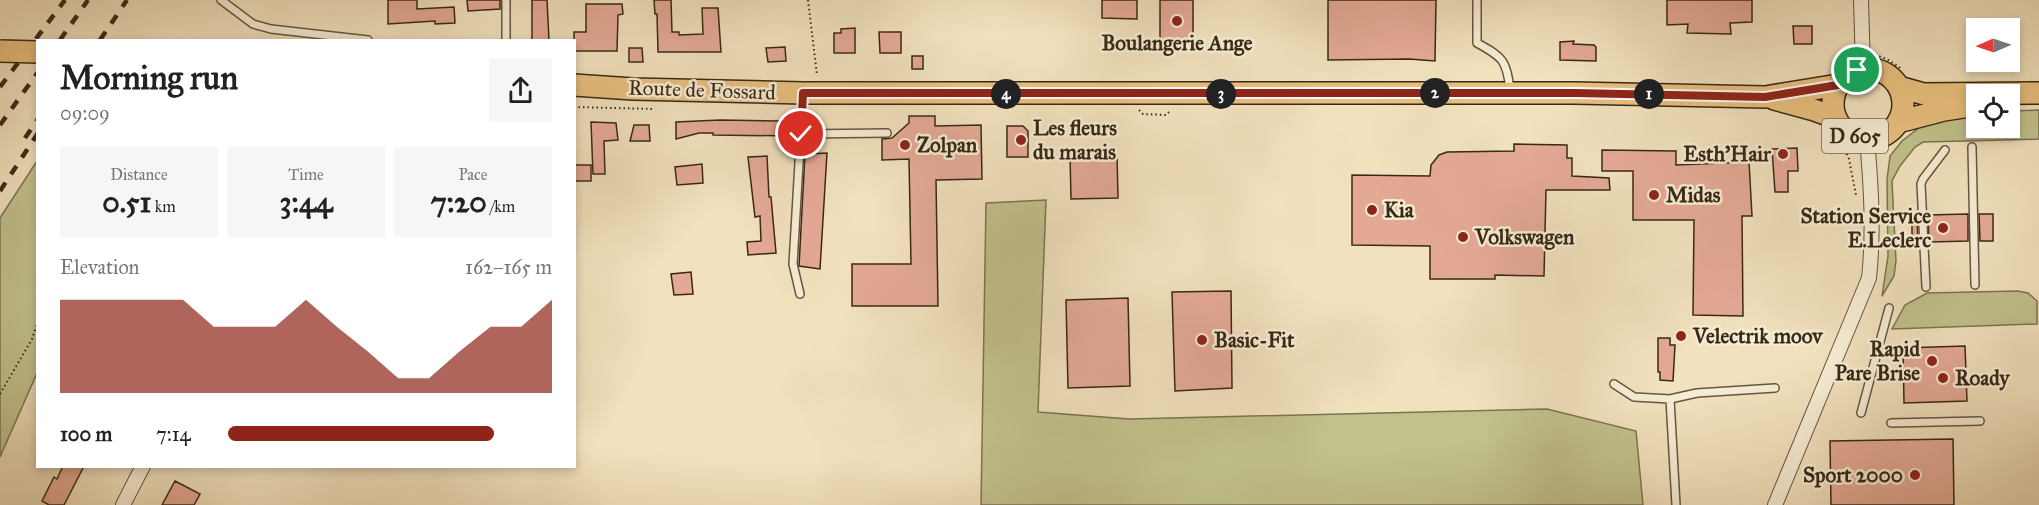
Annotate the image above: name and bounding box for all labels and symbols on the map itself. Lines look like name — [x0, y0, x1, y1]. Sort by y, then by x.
marker: Boulangerie Ange — [1170, 14, 1184, 28]
north arrow — [1966, 18, 2020, 72]
place label: Boulangerie Ange — [1101, 30, 1253, 56]
pin — [1831, 44, 1882, 95]
street label: Route de Fossard — [628, 74, 777, 106]
pin: 2 — [1420, 78, 1450, 108]
pin: 4 — [991, 79, 1021, 109]
pin: 3 — [1206, 79, 1236, 109]
pin: 1 — [1634, 79, 1664, 109]
pin — [775, 108, 826, 159]
place label: Les fleurs du marais — [1033, 115, 1117, 165]
road number: D 605 — [1822, 119, 1888, 153]
place label: Zolpan — [917, 132, 978, 158]
marker: Les fleurs du marais — [1014, 133, 1028, 147]
marker: Zolpan — [898, 138, 912, 152]
place label: Esth'Hair — [1683, 141, 1772, 167]
marker: Esth'Hair — [1776, 147, 1790, 161]
place label: Midas — [1666, 182, 1721, 208]
marker: Midas — [1647, 188, 1661, 202]
place label: Kia — [1384, 197, 1415, 223]
marker: Kia — [1365, 203, 1379, 217]
place label: Station Service E.Leclerc — [1800, 203, 1931, 253]
marker: Station Service E.Leclerc — [1936, 221, 1950, 235]
place label: Volkswagen — [1474, 224, 1575, 250]
marker: Volkswagen — [1456, 230, 1470, 244]
place label: Velectrik moov — [1692, 323, 1823, 349]
place label: Basic-Fit — [1214, 327, 1295, 353]
marker: Velectrik moov — [1674, 329, 1688, 343]
marker: Basic-Fit — [1195, 333, 1209, 347]
place label: Rapid Pare Brise — [1835, 336, 1920, 386]
marker: Rapid Pare Brise — [1925, 354, 1939, 368]
place label: Roady — [1955, 365, 2011, 391]
marker: Roady — [1936, 371, 1950, 385]
place label: Sport 2000 — [1803, 462, 1903, 488]
marker: Sport 2000 — [1908, 468, 1922, 482]

